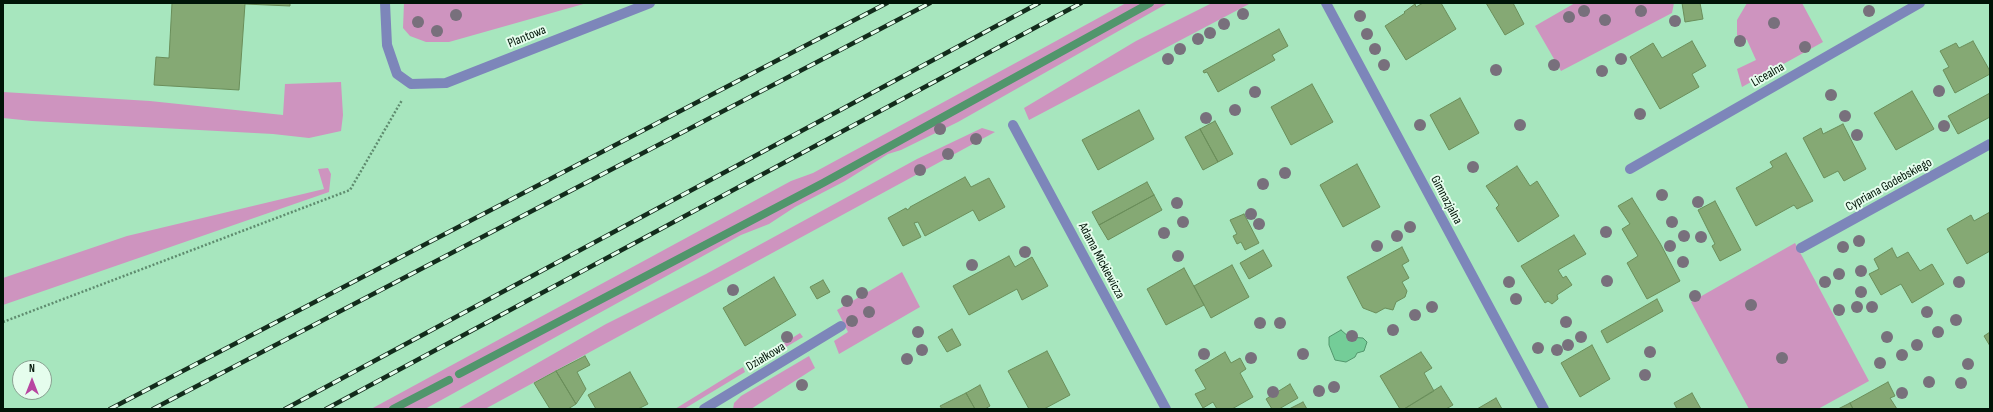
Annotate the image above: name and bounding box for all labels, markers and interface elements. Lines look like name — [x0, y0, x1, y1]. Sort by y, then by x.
street label: Plantowa — [506, 22, 548, 52]
street label: Licealna — [1749, 59, 1787, 91]
street label: Cypriana Godebskiego — [1843, 155, 1935, 215]
street label: Gimnazjalna — [1427, 173, 1465, 227]
street label: Adama Mickiewicza — [1074, 220, 1128, 302]
street label: Działkowa — [744, 339, 788, 375]
north arrow — [12, 360, 52, 400]
text: N — [29, 362, 35, 375]

